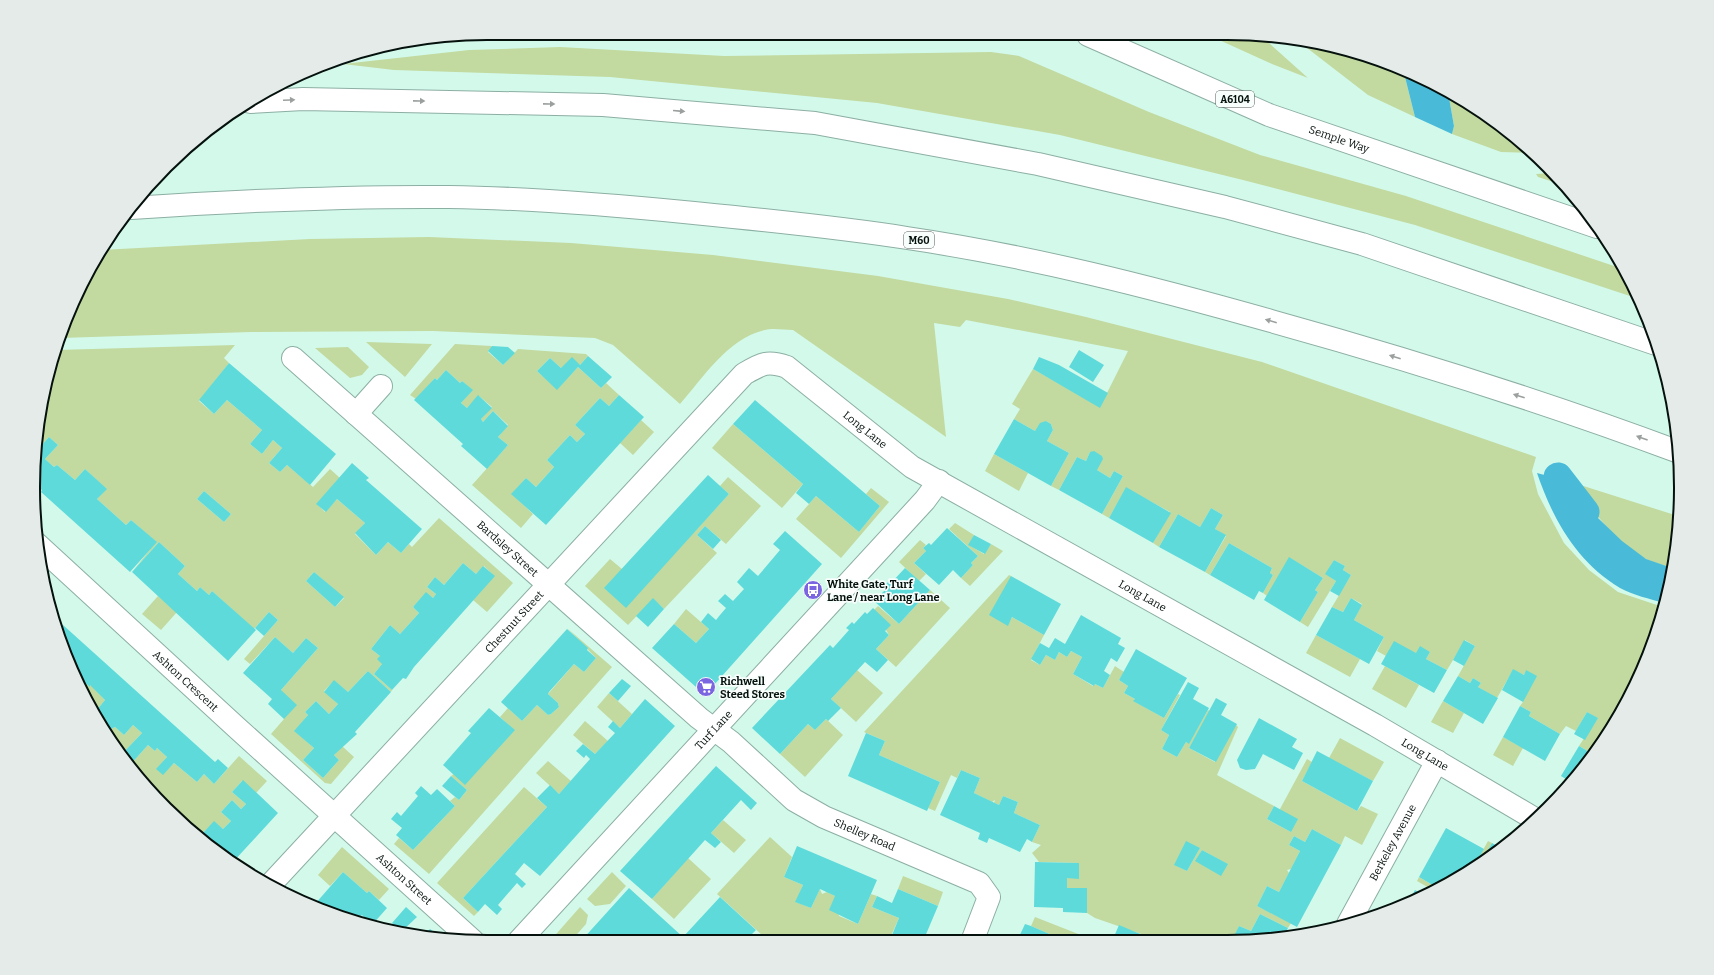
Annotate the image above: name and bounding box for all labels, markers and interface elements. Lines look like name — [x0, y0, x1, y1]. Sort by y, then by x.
road number: A6104 — [1216, 91, 1254, 107]
one-way arrow — [283, 97, 295, 104]
one-way arrow — [413, 98, 425, 105]
one-way arrow — [543, 101, 556, 107]
one-way arrow — [673, 108, 685, 115]
street label: Semple Way — [1307, 123, 1371, 156]
road number: M60 — [904, 232, 934, 248]
one-way arrow — [1264, 318, 1276, 324]
one-way arrow — [1389, 354, 1401, 360]
one-way arrow — [1513, 393, 1525, 399]
street label: Long Lane — [840, 408, 889, 451]
one-way arrow — [1636, 435, 1648, 441]
street label: Bardsley Street — [474, 518, 541, 579]
place label: White Gate, Turf Lane / near Long Lane — [827, 578, 940, 604]
street label: Long Lane — [1116, 578, 1169, 614]
bus stop icon: White Gate, Turf Lane / near Long Lane — [802, 579, 824, 601]
street label: Chestnut Street — [483, 588, 546, 656]
street label: Ashton Crescent — [150, 648, 221, 714]
place label: Richwell Steed Stores — [720, 675, 785, 701]
supermarket icon: Richwell Steed Stores — [695, 676, 717, 698]
street label: Turf Lane — [692, 708, 735, 753]
street label: Long Lane — [1399, 736, 1451, 774]
street label: Berkeley Avenue — [1367, 802, 1419, 883]
street label: Shelley Road — [832, 816, 898, 854]
street label: Ashton Street — [373, 851, 434, 908]

